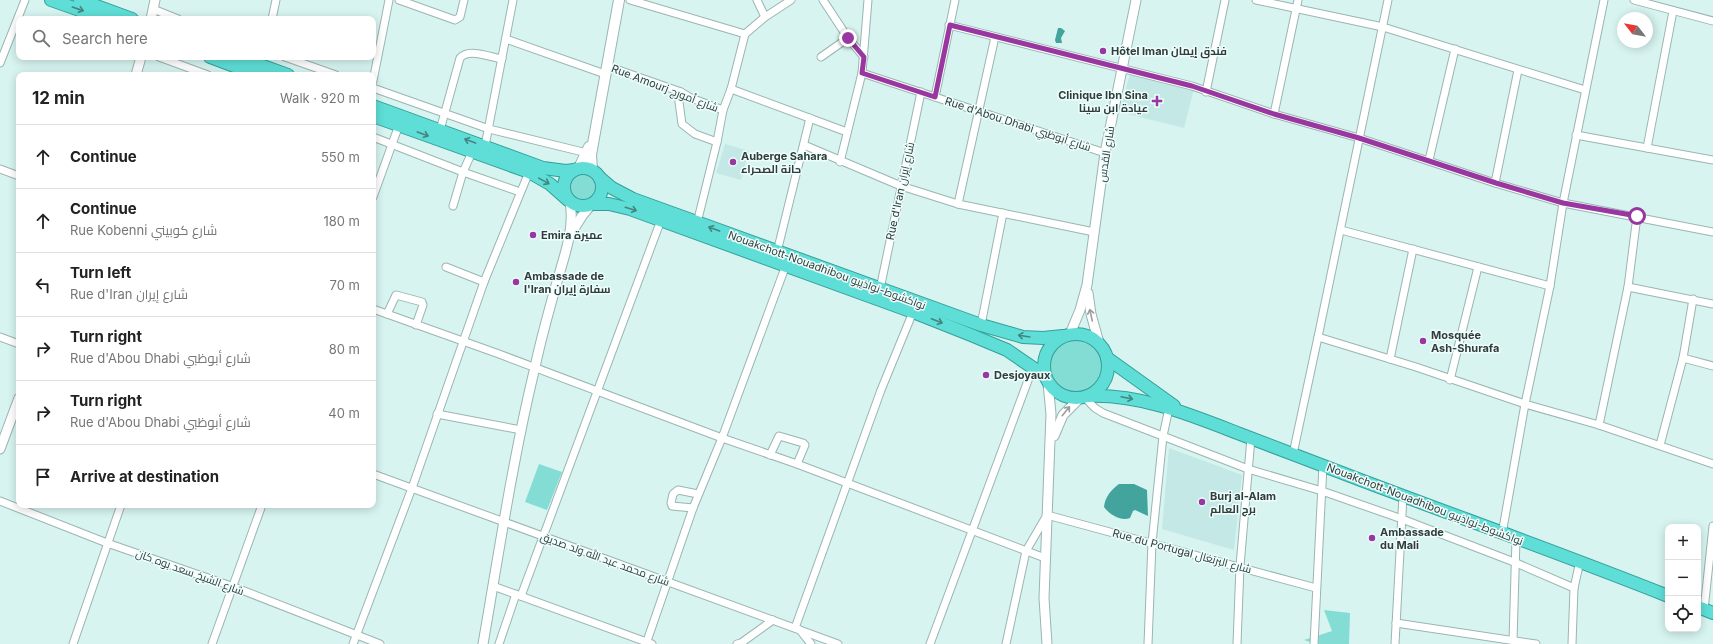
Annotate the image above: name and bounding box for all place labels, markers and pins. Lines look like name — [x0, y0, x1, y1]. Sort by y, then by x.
place label: Hôtel Iman فندق إيمان — [1111, 44, 1227, 59]
marker: Hôtel Iman فندق إيمان — [1098, 46, 1108, 56]
place label: Clinique Ibn Sina عيادة ابن سينا — [1058, 88, 1148, 115]
marker: Clinique Ibn Sina عيادة ابن سينا — [1151, 95, 1163, 107]
place label: Auberge Sahara حانة الصحراء — [741, 149, 827, 176]
marker: Auberge Sahara حانة الصحراء — [728, 157, 738, 167]
place label: Emira عميرة — [541, 228, 603, 242]
marker: Emira عميرة — [528, 230, 538, 240]
place label: Ambassade de l'Iran سفارة إيران — [524, 269, 611, 296]
marker: Ambassade de l'Iran سفارة إيران — [511, 277, 521, 287]
place label: Mosquée Ash-Shurafa — [1431, 328, 1499, 355]
marker: Mosquée Ash-Shurafa — [1418, 336, 1428, 346]
place label: Desjoyaux — [994, 368, 1051, 382]
marker: Desjoyaux — [981, 370, 991, 380]
place label: Burj al-Alam برج العالم — [1210, 489, 1276, 517]
marker: Burj al-Alam برج العالم — [1197, 497, 1207, 507]
place label: Ambassade du Mali — [1380, 525, 1444, 552]
marker: Ambassade du Mali — [1367, 533, 1377, 543]

